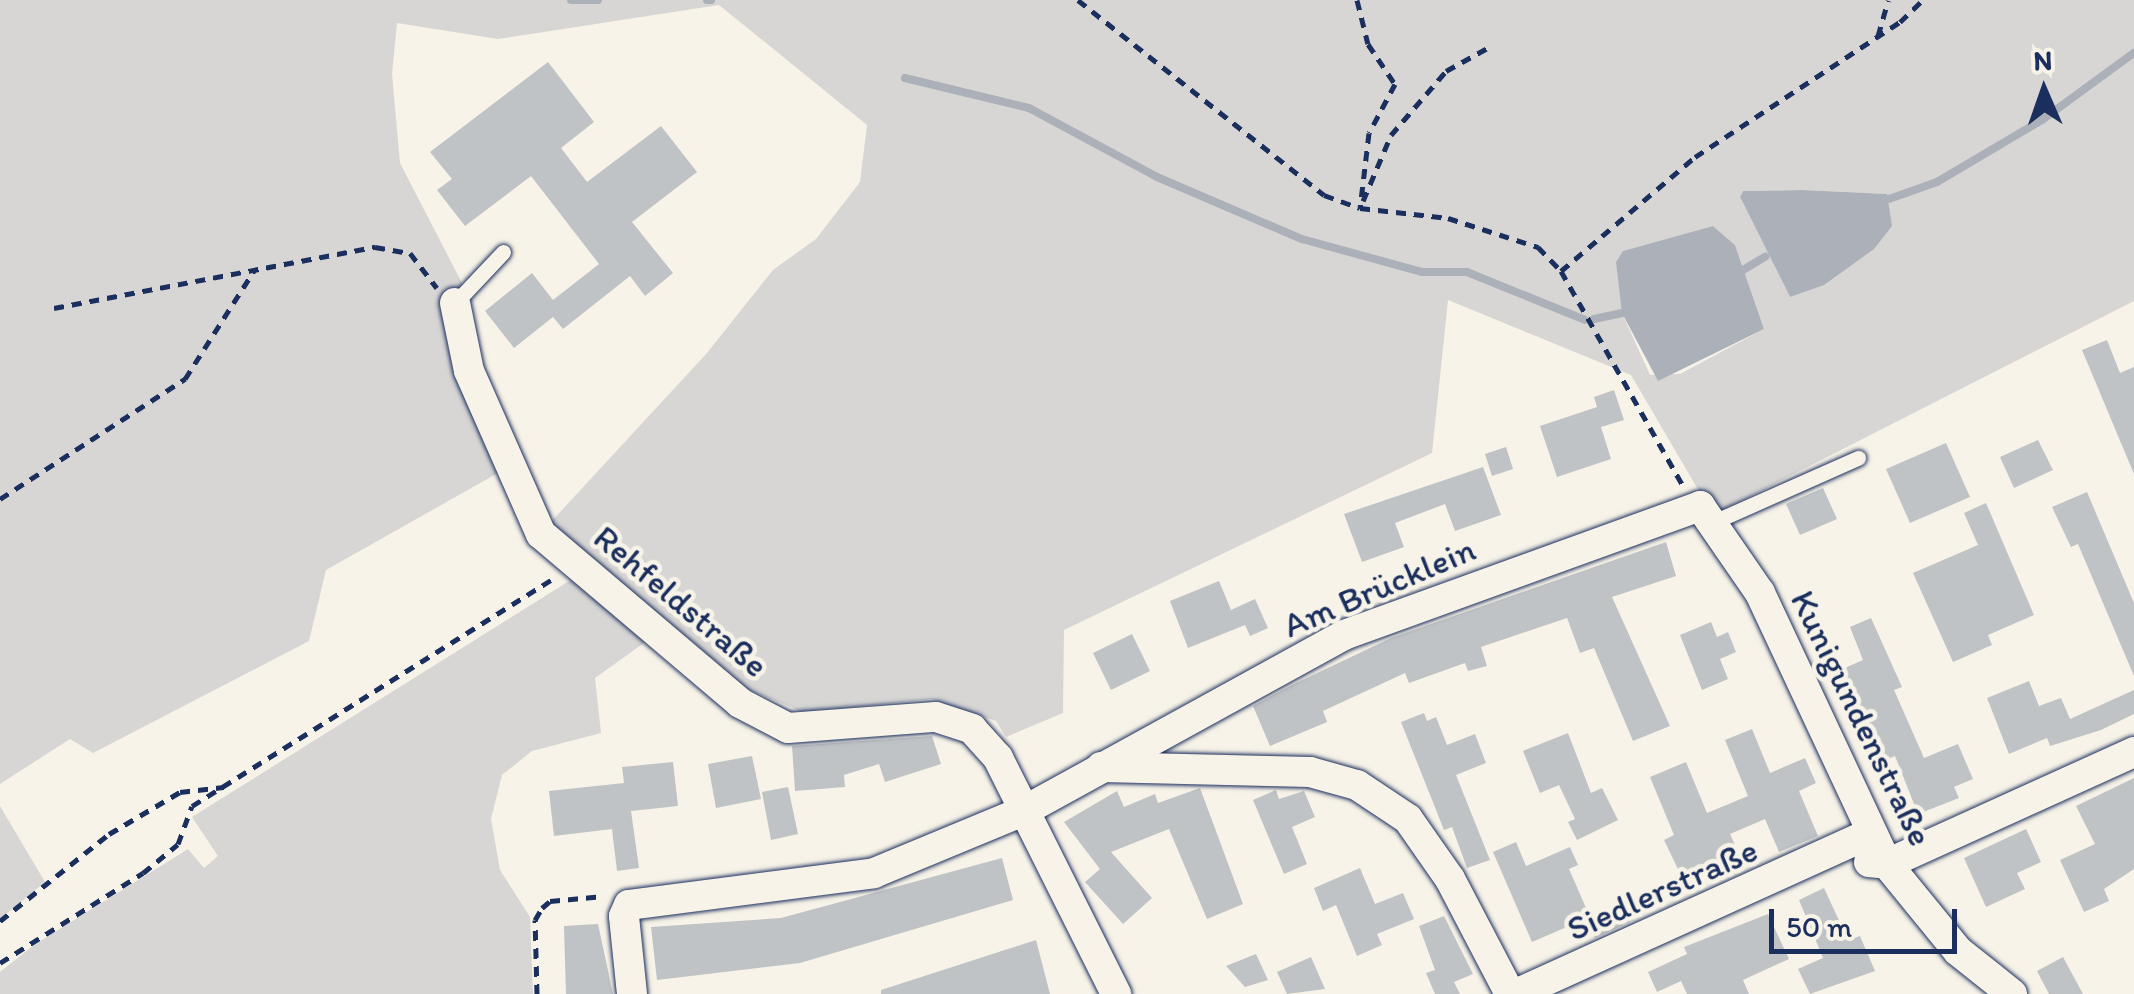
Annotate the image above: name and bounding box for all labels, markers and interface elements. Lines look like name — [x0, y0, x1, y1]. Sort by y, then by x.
north arrow — [1994, 40, 2094, 140]
text: N — [2033, 43, 2053, 77]
street label: Rehfeldstraße — [585, 516, 777, 686]
street label: Am Brücklein — [1277, 528, 1481, 646]
street label: Kunigundenstraße — [1782, 583, 1942, 853]
street label: Siedlerstraße — [1560, 828, 1764, 950]
scale bar — [1774, 889, 1962, 951]
text: 50 m — [1786, 908, 1852, 945]

